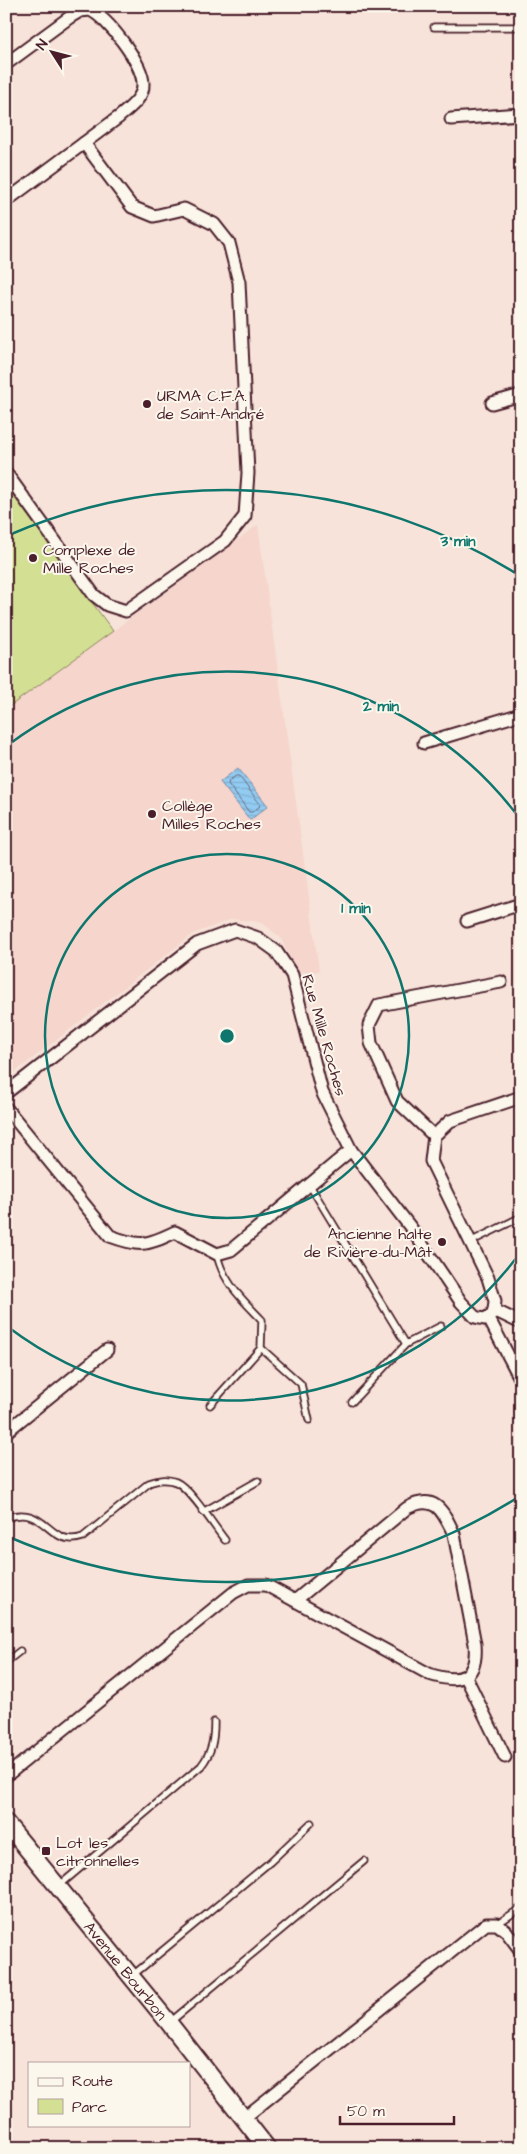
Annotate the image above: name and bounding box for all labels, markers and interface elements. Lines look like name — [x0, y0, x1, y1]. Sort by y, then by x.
north arrow — [28, 28, 78, 78]
text: N — [32, 35, 53, 54]
place label: URMA C.F.A. de Saint-André — [157, 385, 265, 425]
marker: URMA C.F.A. de Saint-André — [141, 398, 153, 410]
text: 3 min — [439, 531, 476, 552]
place label: Complexe de Mille Roches — [43, 539, 136, 579]
marker: Complexe de Mille Roches — [27, 552, 39, 564]
text: 2 min — [362, 696, 400, 717]
place label: Collège Milles Roches — [162, 795, 261, 835]
marker: Collège Milles Roches — [146, 808, 158, 820]
text: 1 min — [341, 898, 371, 919]
street label: Rue Mille Roches — [296, 972, 352, 1099]
centre of rings — [218, 1027, 236, 1045]
place label: Ancienne halte de Rivière-du-Mât — [304, 1223, 433, 1263]
marker: Ancienne halte de Rivière-du-Mât — [436, 1236, 448, 1248]
place label: Lot les citronnelles — [56, 1832, 139, 1872]
marker: Lot les citronnelles — [40, 1845, 52, 1857]
street label: Avenue Bourbon — [78, 1917, 172, 2025]
legend — [28, 2062, 190, 2126]
text: Route — [72, 2071, 113, 2092]
scale bar — [340, 2094, 453, 2126]
text: Parc — [72, 2097, 107, 2118]
text: 50 m — [347, 2101, 385, 2122]

